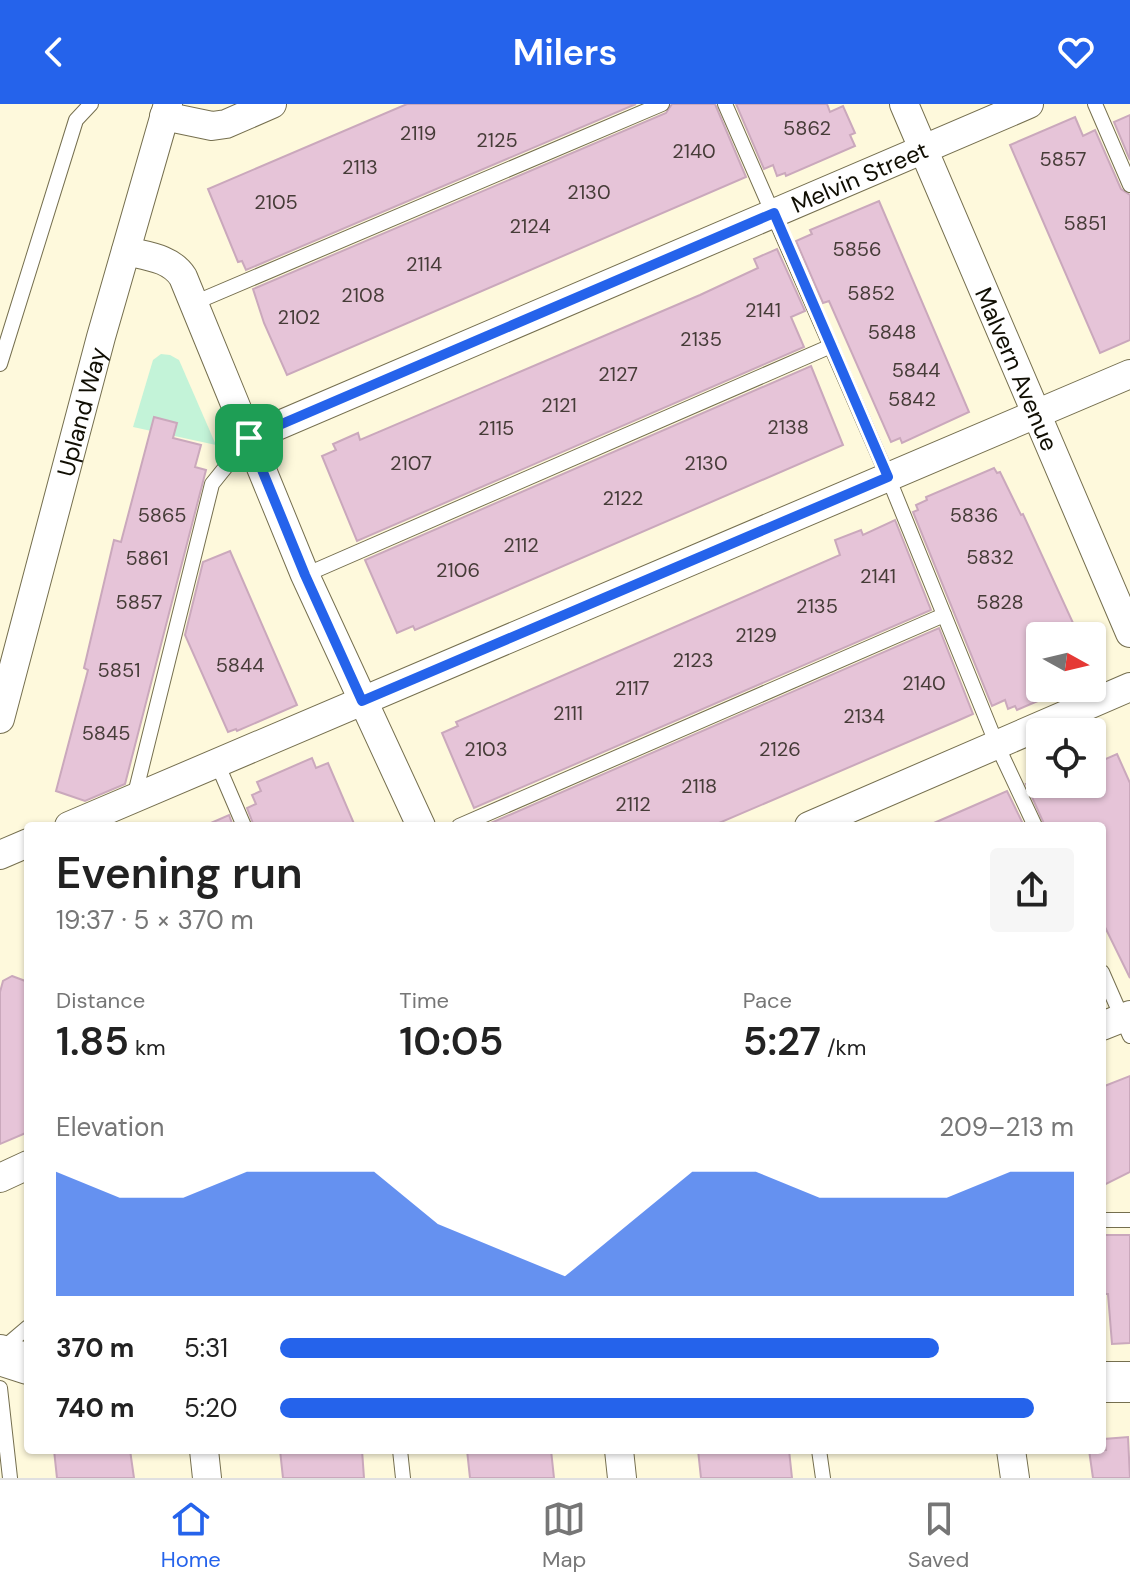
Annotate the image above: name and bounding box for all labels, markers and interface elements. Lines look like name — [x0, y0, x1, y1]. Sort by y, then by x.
text: Milers — [513, 29, 617, 76]
icon: back — [32, 30, 76, 74]
icon: heart — [1054, 30, 1098, 74]
house number: 5862 — [783, 115, 831, 141]
house number: 2119 — [400, 120, 436, 146]
house number: 2125 — [476, 127, 518, 153]
street label: Melvin Street — [786, 134, 933, 220]
house number: 2140 — [672, 138, 716, 164]
house number: 5857 — [1040, 146, 1086, 172]
house number: 2113 — [342, 154, 378, 180]
house number: 2130 — [567, 179, 611, 205]
house number: 2105 — [254, 189, 298, 215]
house number: 5851 — [1064, 210, 1106, 236]
house number: 2124 — [509, 213, 551, 239]
house number: 5856 — [832, 236, 882, 262]
house number: 2114 — [406, 251, 442, 277]
house number: 5852 — [847, 280, 895, 306]
house number: 2108 — [341, 282, 385, 308]
street label: Malvern Avenue — [969, 282, 1066, 455]
house number: 2141 — [745, 297, 781, 323]
house number: 2102 — [278, 304, 320, 330]
house number: 5848 — [868, 319, 916, 345]
house number: 2135 — [680, 326, 722, 352]
street label: Upland Way — [49, 344, 113, 480]
house number: 5844 — [892, 357, 940, 383]
house number: 2127 — [598, 361, 638, 387]
house number: 5842 — [888, 386, 936, 412]
house number: 2121 — [541, 392, 577, 418]
pin — [215, 404, 283, 472]
house number: 2138 — [767, 414, 809, 440]
house number: 2115 — [478, 415, 514, 441]
icon: arrive — [227, 416, 271, 460]
house number: 2107 — [390, 450, 432, 476]
house number: 2130 — [684, 450, 728, 476]
house number: 2122 — [603, 485, 643, 511]
house number: 5865 — [138, 502, 186, 528]
house number: 5836 — [950, 502, 998, 528]
house number: 2112 — [503, 532, 539, 558]
house number: 5832 — [966, 544, 1014, 570]
house number: 5861 — [125, 545, 169, 571]
house number: 2106 — [436, 557, 480, 583]
house number: 2141 — [860, 563, 896, 589]
house number: 5857 — [116, 589, 162, 615]
house number: 5828 — [976, 589, 1024, 615]
house number: 2135 — [796, 593, 838, 619]
house number: 2129 — [735, 622, 777, 648]
north arrow — [1026, 622, 1106, 702]
map controls — [1026, 622, 1106, 798]
house number: 2123 — [672, 647, 714, 673]
house number: 5844 — [216, 652, 264, 678]
house number: 5851 — [98, 657, 140, 683]
house number: 2140 — [902, 670, 946, 696]
house number: 2117 — [615, 675, 649, 701]
house number: 2111 — [553, 700, 583, 726]
house number: 2134 — [843, 703, 885, 729]
button: locate — [1026, 718, 1106, 798]
house number: 5845 — [82, 720, 130, 746]
house number: 2103 — [464, 736, 508, 762]
house number: 2126 — [759, 736, 801, 762]
house number: 2118 — [681, 773, 717, 799]
house number: 2112 — [615, 791, 651, 817]
text: Evening run — [56, 844, 303, 902]
button: share — [990, 848, 1074, 932]
text: 19:37 · 5 × 370 m — [56, 903, 254, 937]
text: Distance — [56, 986, 145, 1015]
text: Time — [399, 986, 449, 1015]
text: Pace — [743, 986, 792, 1015]
text: 1.85 — [56, 1015, 129, 1067]
text: 10:05 — [399, 1015, 503, 1067]
text: 5:27 — [743, 1015, 821, 1067]
text: km — [129, 1033, 166, 1062]
text: /km — [821, 1033, 866, 1062]
text: Elevation — [56, 1110, 164, 1144]
text: 209–213 m — [939, 1110, 1074, 1144]
text: 370 m — [56, 1331, 134, 1365]
text: 5:31 — [184, 1331, 228, 1365]
text: 740 m — [56, 1391, 134, 1425]
text: 5:20 — [184, 1391, 238, 1425]
tab: Home — [161, 1497, 221, 1574]
tab: Map — [542, 1497, 586, 1574]
tab: Saved — [908, 1497, 969, 1574]

